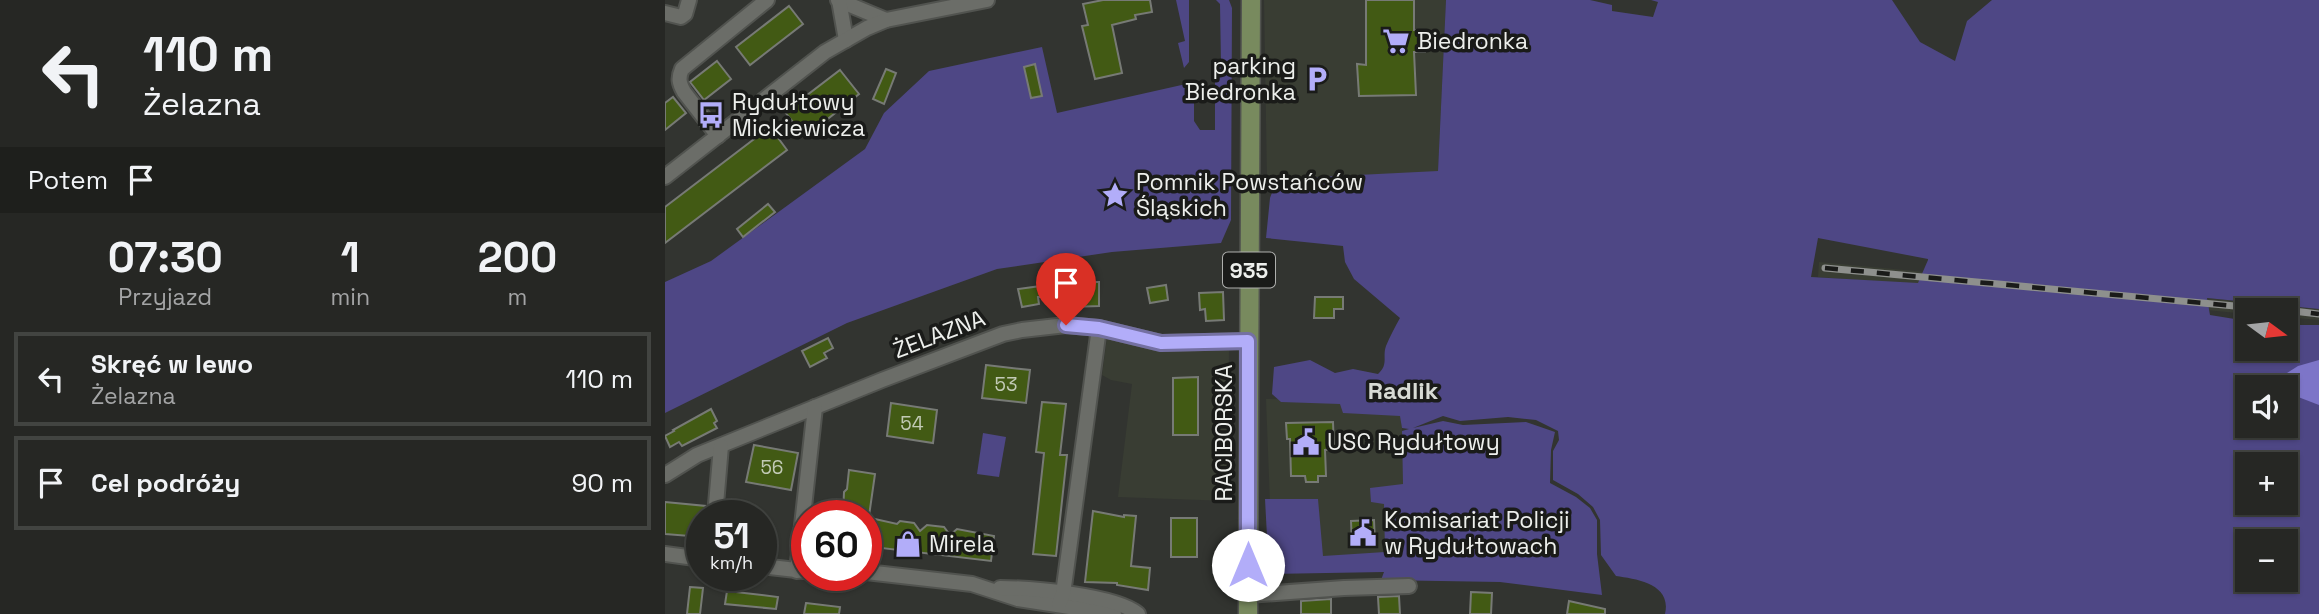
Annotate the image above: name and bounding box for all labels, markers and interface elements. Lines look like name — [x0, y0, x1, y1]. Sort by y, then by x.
text: 110 m — [143, 23, 273, 85]
supermarket icon: Biedronka — [1381, 26, 1411, 56]
place label: Biedronka — [1417, 26, 1528, 56]
icon: left — [28, 28, 119, 119]
place label: parking Biedronka — [1185, 51, 1296, 107]
parking icon: parking Biedronka — [1302, 64, 1332, 94]
text: Żelazna — [143, 84, 261, 124]
place label: Rydułtowy Mickiewicza — [732, 87, 865, 143]
bus stop icon: Rydułtowy Mickiewicza — [696, 100, 726, 130]
icon: arrive — [122, 161, 160, 199]
text: Potem — [28, 163, 108, 197]
place label: Pomnik Powstańców Śląskich — [1136, 167, 1363, 223]
place icon: Pomnik Powstańców Śląskich — [1100, 180, 1130, 210]
text: 07:30 — [108, 231, 223, 284]
text: 1 — [341, 231, 360, 284]
text: 200 — [478, 231, 557, 284]
road number: 935 — [1223, 252, 1275, 288]
pin — [1036, 253, 1096, 325]
icon: arrive — [1047, 264, 1085, 302]
text: Przyjazd — [118, 282, 212, 312]
text: min — [330, 282, 370, 312]
text: m — [508, 282, 527, 312]
north arrow — [2235, 298, 2298, 360]
map controls — [2235, 298, 2298, 592]
street label: ŻELAZNA — [889, 303, 989, 365]
text: Skręć w lewo — [91, 347, 253, 381]
icon: left — [32, 360, 70, 398]
text: 110 m — [566, 362, 633, 396]
street label: RACIBORSKA — [1209, 365, 1239, 501]
house number: 53 — [995, 372, 1017, 397]
district label: Radlik — [1368, 375, 1439, 406]
button: sound — [2235, 375, 2298, 438]
text: Żelazna — [91, 381, 176, 411]
house number: 54 — [900, 411, 924, 436]
public building icon: USC Rydułtowy — [1291, 427, 1321, 457]
place label: USC Rydułtowy — [1327, 427, 1500, 457]
button: + — [2235, 452, 2298, 515]
house number: 56 — [760, 455, 784, 480]
icon: arrive — [32, 464, 70, 502]
text: Cel podróży — [91, 466, 240, 500]
text: 90 m — [571, 466, 633, 500]
speed limit sign: 60 — [791, 500, 882, 591]
place label: Komisariat Policji w Rydułtowach — [1384, 505, 1570, 561]
text: 51 — [713, 514, 750, 558]
public building icon: Komisariat Policji w Rydułtowach — [1348, 518, 1378, 548]
position arrow — [1211, 528, 1285, 602]
shop icon: Mirela — [893, 529, 923, 559]
place label: Mirela — [929, 529, 995, 559]
button: − — [2235, 529, 2298, 592]
text: km/h — [710, 551, 753, 574]

